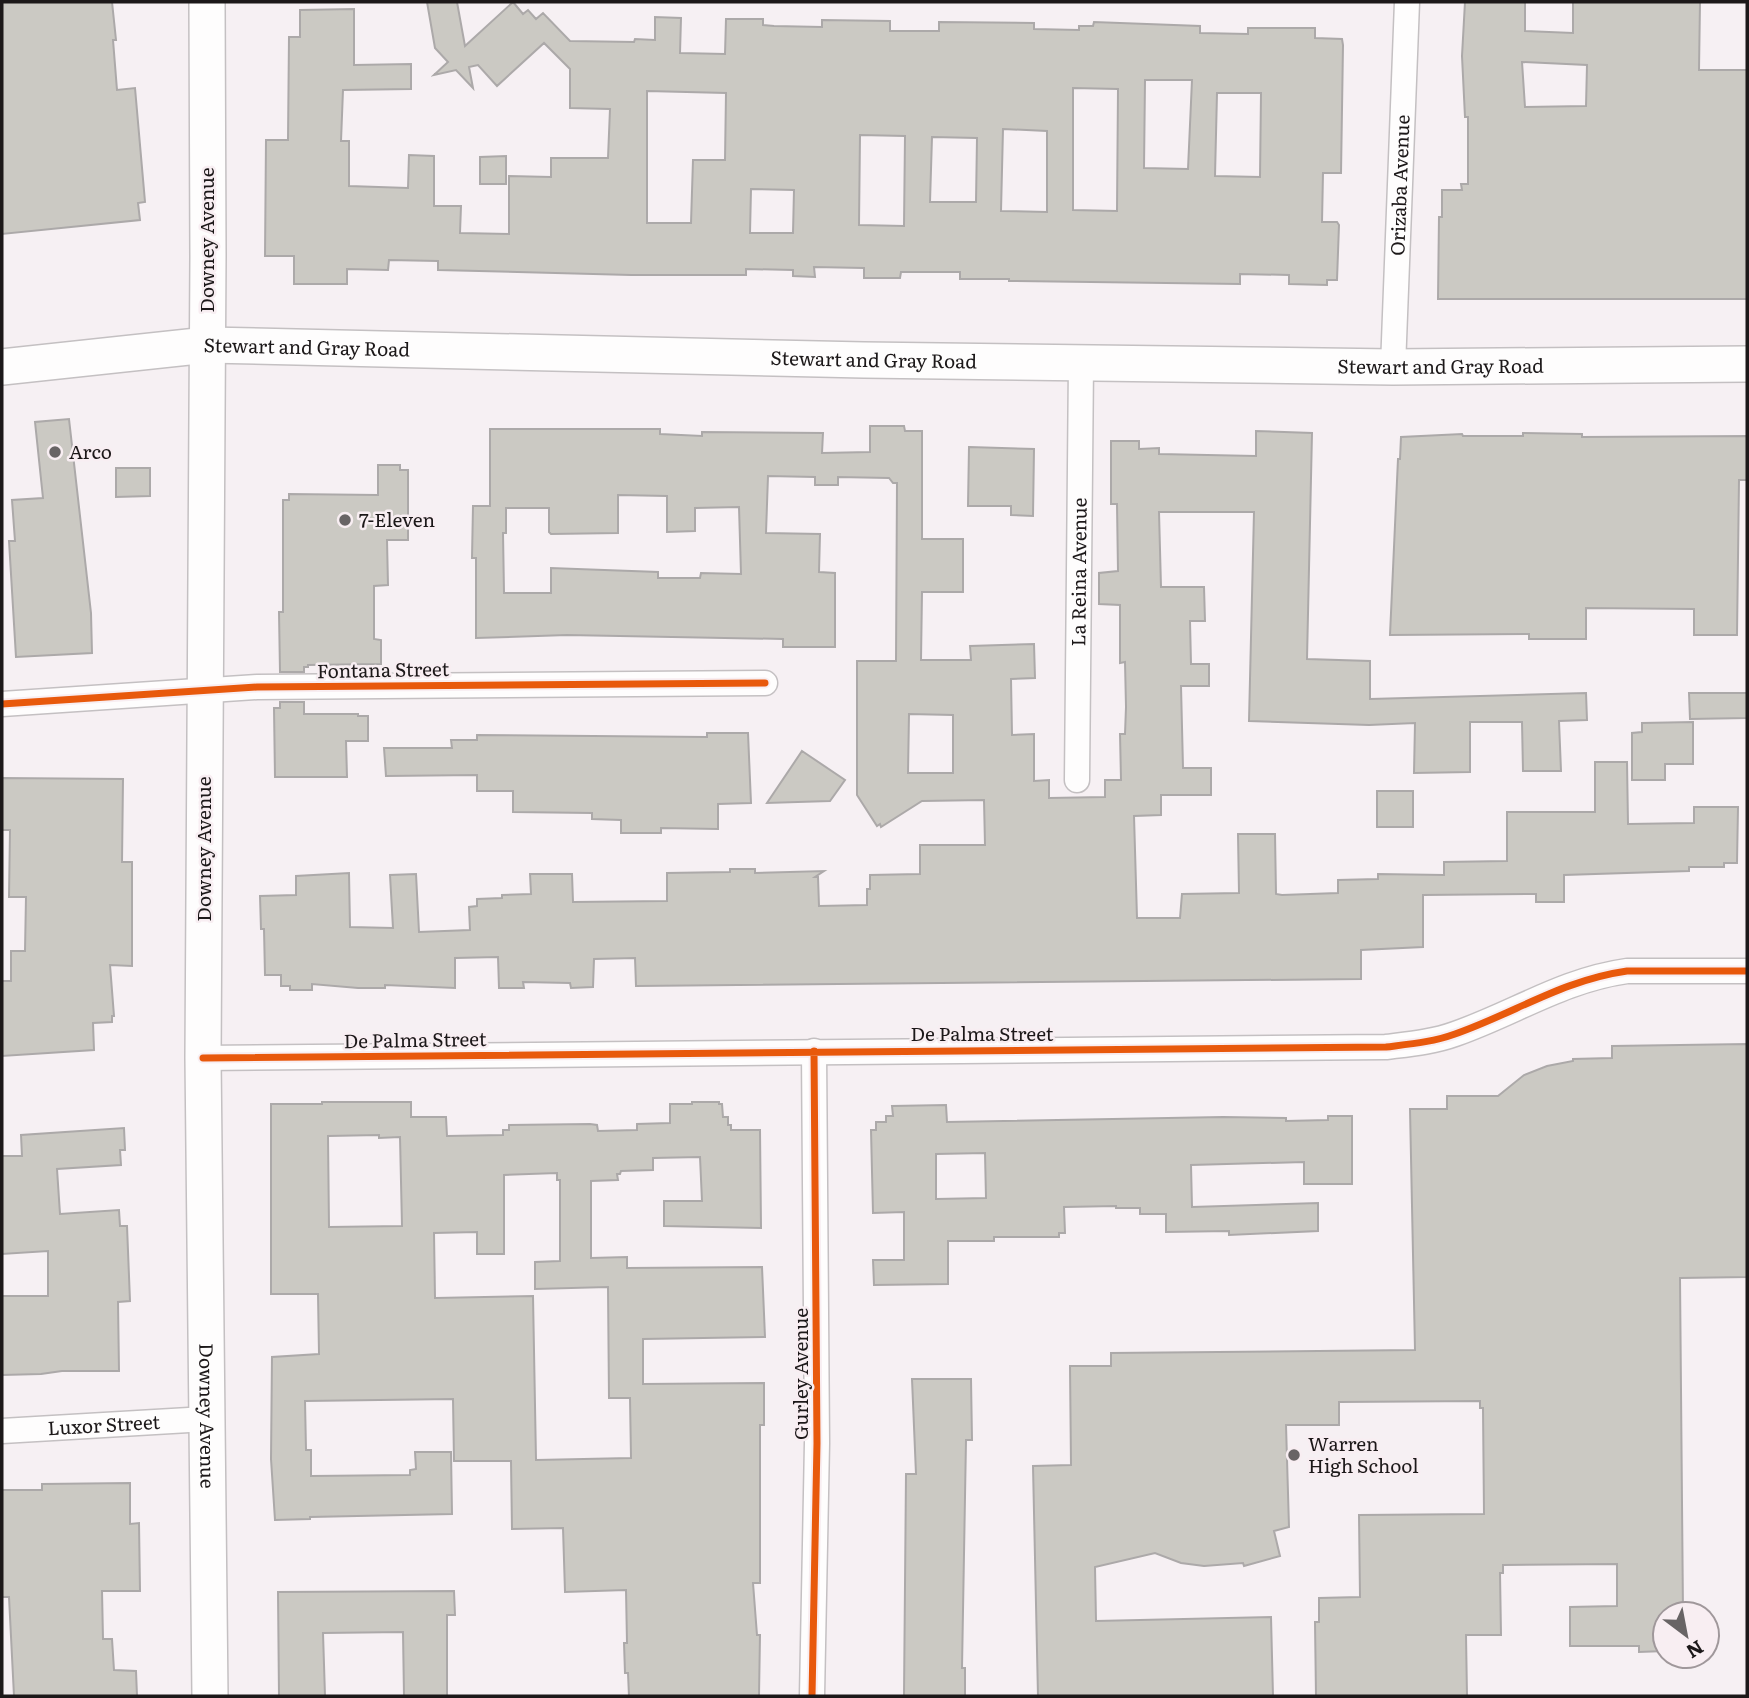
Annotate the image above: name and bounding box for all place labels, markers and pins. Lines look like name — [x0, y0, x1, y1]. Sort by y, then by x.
place label: Arco — [69, 437, 112, 465]
marker: Arco — [47, 444, 63, 460]
place label: 7-Eleven — [359, 505, 435, 533]
marker: 7-Eleven — [337, 512, 353, 528]
place label: Warren High School — [1308, 1429, 1419, 1479]
marker: Warren High School — [1286, 1447, 1302, 1463]

